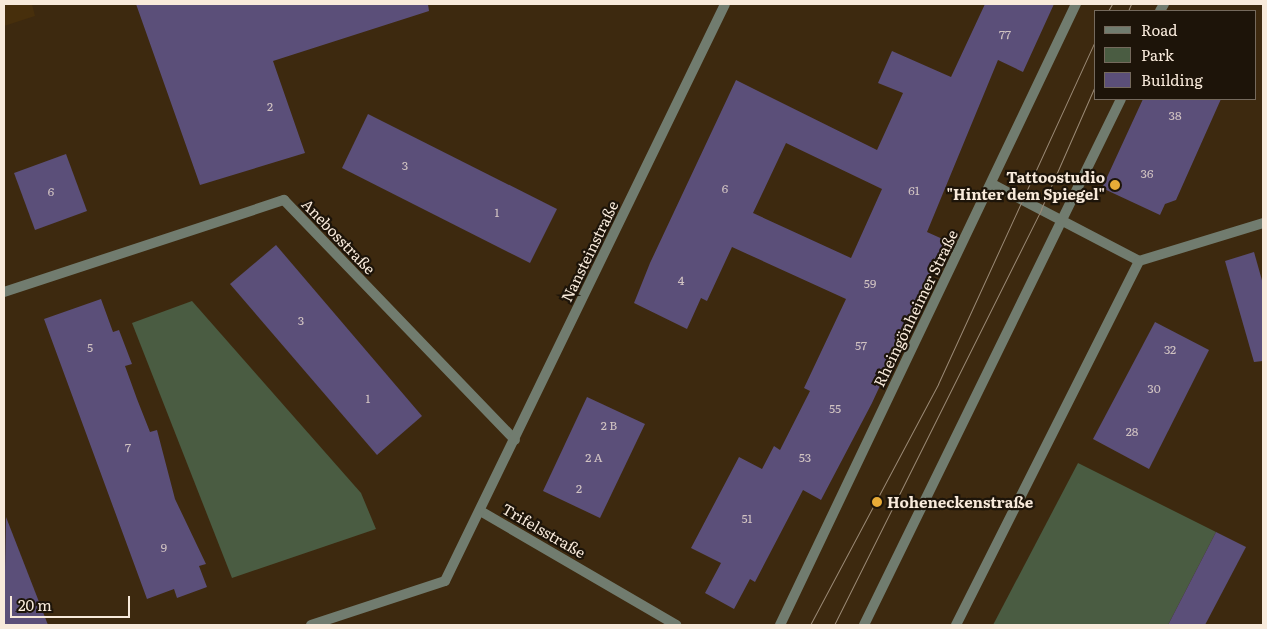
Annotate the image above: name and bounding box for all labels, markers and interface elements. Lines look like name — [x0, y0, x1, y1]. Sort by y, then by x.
legend — [1094, 10, 1257, 100]
text: Road — [1141, 18, 1177, 41]
house number: 77 — [999, 28, 1011, 42]
text: Park — [1141, 43, 1174, 66]
text: Building — [1141, 68, 1203, 91]
house number: 2 — [267, 100, 273, 114]
house number: 38 — [1168, 109, 1182, 123]
house number: 3 — [402, 159, 408, 173]
place label: Tattoostudio "Hinter dem Spiegel" — [947, 167, 1105, 202]
house number: 36 — [1141, 167, 1153, 181]
marker: Tattoostudio "Hinter dem Spiegel" — [1109, 179, 1121, 191]
house number: 6 — [722, 182, 728, 196]
house number: 61 — [908, 184, 920, 198]
house number: 6 — [48, 185, 54, 199]
street label: Anebosstraße — [299, 195, 379, 277]
street label: Nansteinstraße — [557, 198, 621, 304]
house number: 1 — [495, 206, 499, 220]
street label: Rheingönheimer Straße — [869, 227, 961, 389]
house number: 4 — [678, 274, 684, 288]
house number: 59 — [864, 277, 876, 291]
house number: 3 — [298, 314, 304, 328]
house number: 57 — [855, 339, 867, 353]
house number: 5 — [87, 341, 93, 355]
house number: 32 — [1164, 343, 1176, 357]
house number: 30 — [1147, 382, 1161, 396]
house number: 1 — [366, 392, 370, 406]
house number: 55 — [829, 402, 841, 416]
house number: 2 B — [601, 419, 617, 433]
house number: 28 — [1126, 425, 1138, 439]
house number: 7 — [125, 441, 131, 455]
house number: 2 A — [585, 451, 603, 465]
house number: 53 — [799, 451, 811, 465]
house number: 2 — [576, 482, 582, 496]
place label: Hoheneckenstraße — [887, 493, 1033, 511]
marker: Hoheneckenstraße — [871, 496, 883, 508]
street label: Trifelsstraße — [499, 499, 589, 561]
house number: 51 — [742, 512, 752, 526]
house number: 9 — [161, 541, 167, 555]
scale bar — [12, 586, 132, 618]
text: 20 m — [18, 593, 52, 616]

